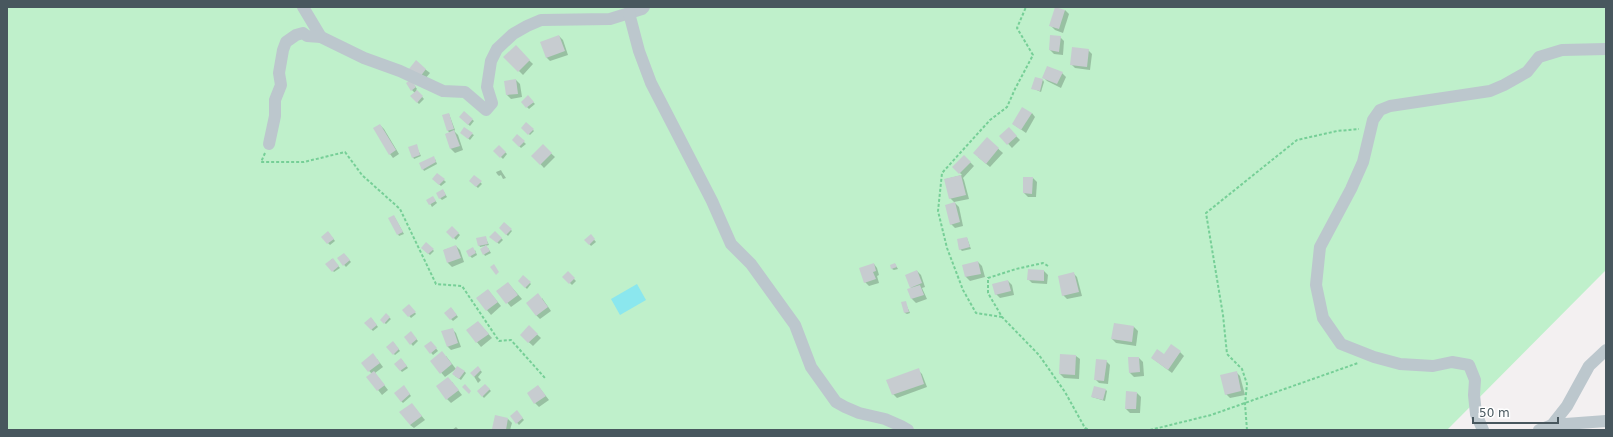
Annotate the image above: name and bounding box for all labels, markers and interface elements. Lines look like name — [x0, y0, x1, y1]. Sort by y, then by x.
scale bar — [1473, 399, 1558, 425]
text: 50 m — [1479, 406, 1510, 420]

